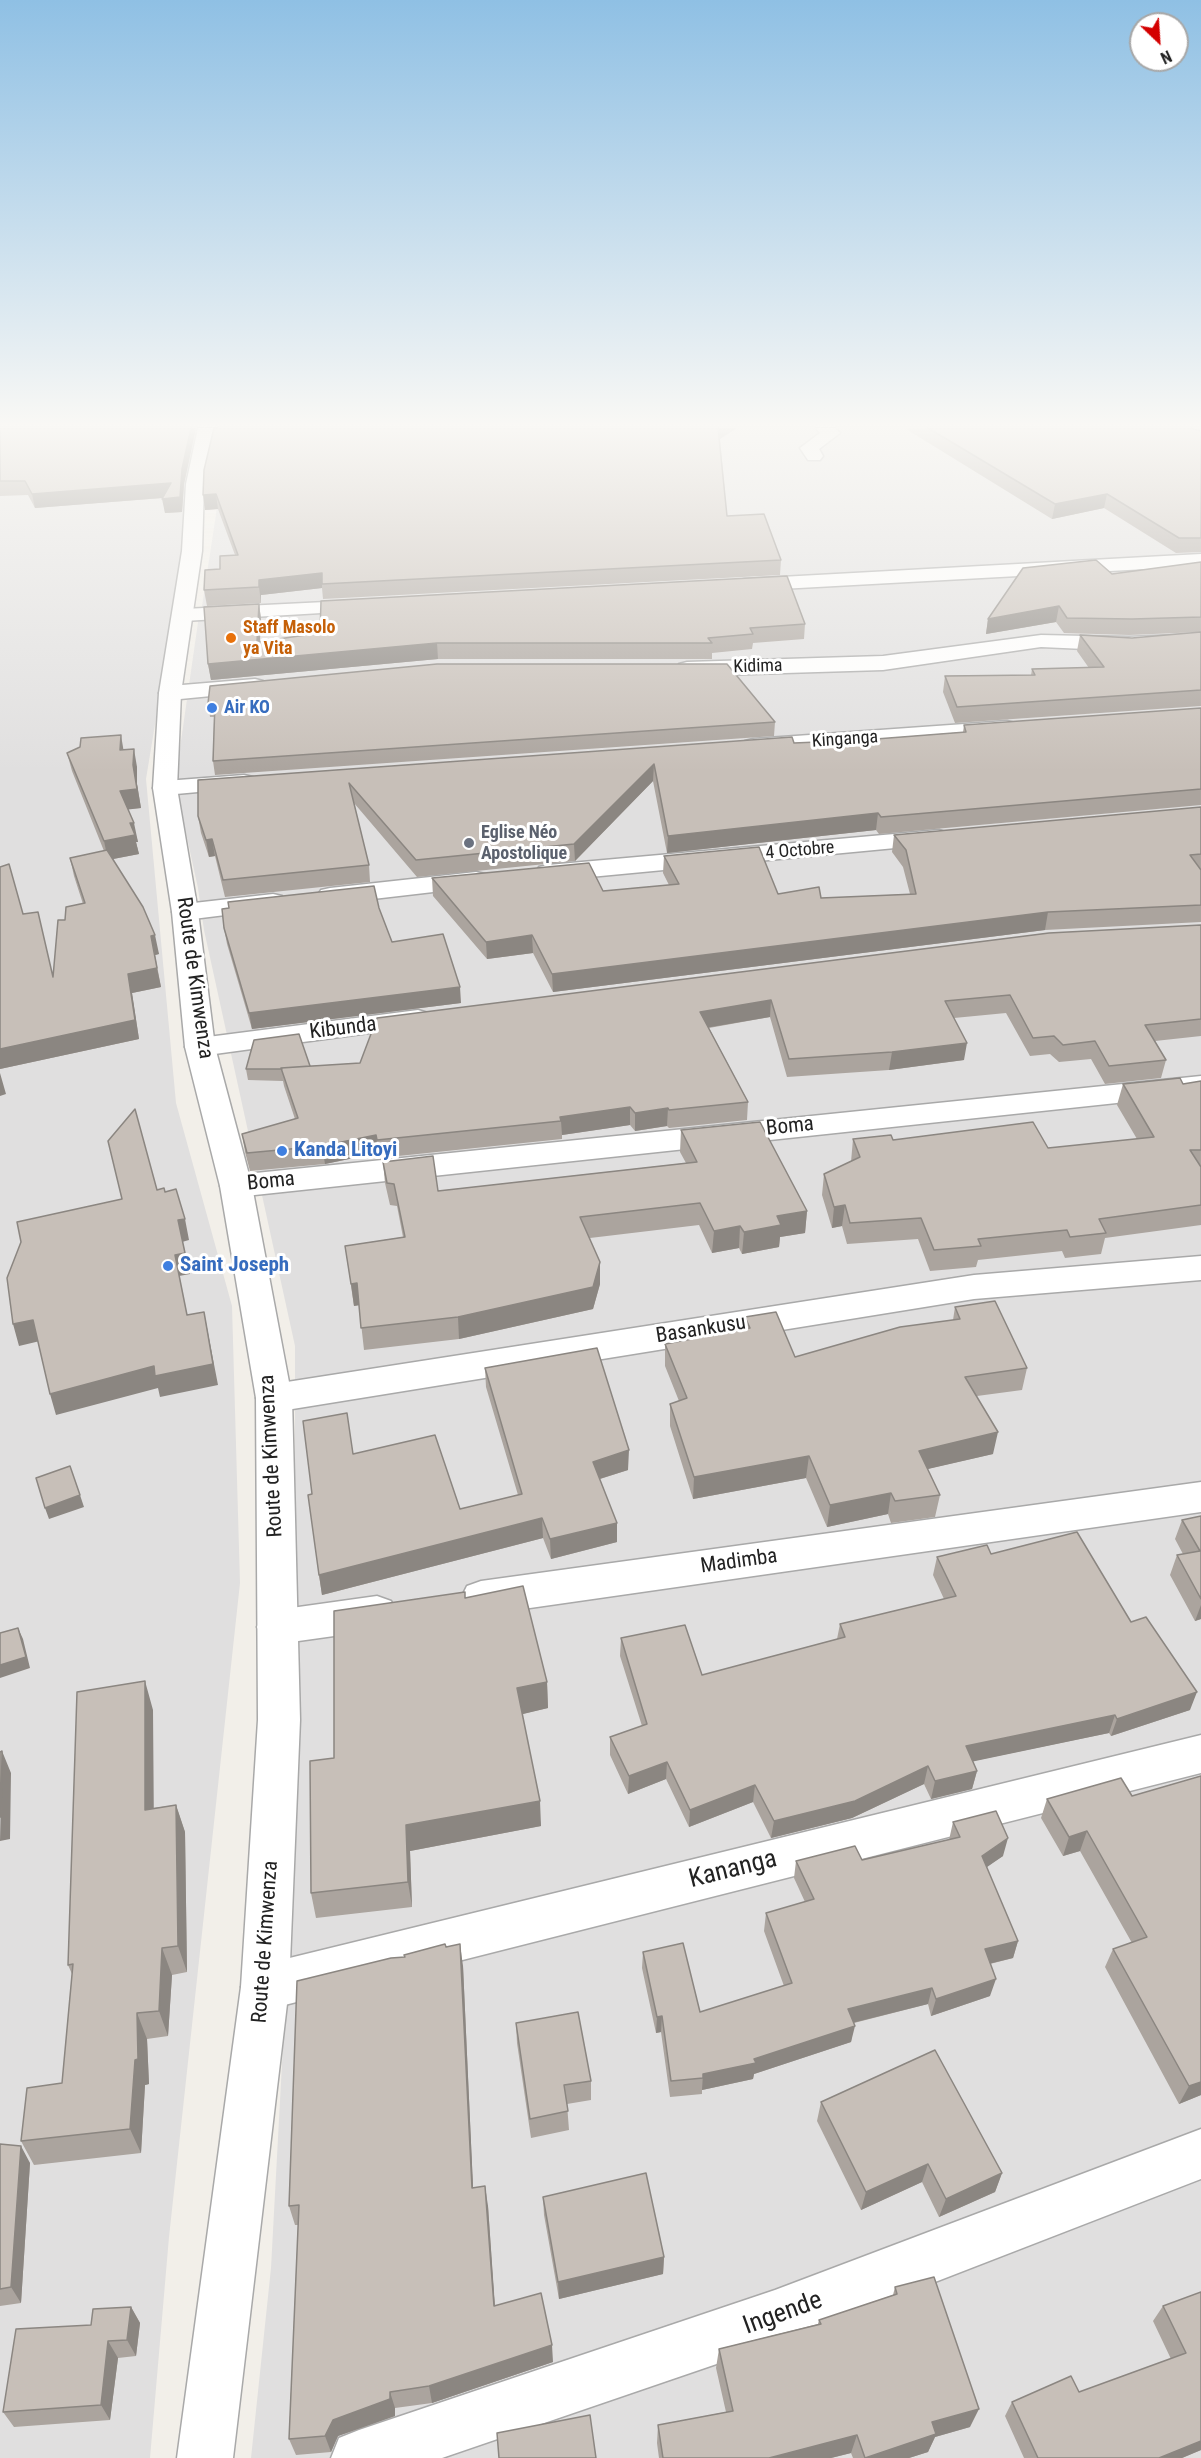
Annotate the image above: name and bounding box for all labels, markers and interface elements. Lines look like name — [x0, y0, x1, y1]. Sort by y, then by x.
north arrow — [1129, 12, 1189, 72]
text: N — [1158, 46, 1174, 68]
place label: Staff Masolo ya Vita — [243, 617, 335, 660]
marker: Staff Masolo ya Vita — [224, 631, 238, 645]
street label: Kidima — [733, 655, 783, 679]
place label: Air KO — [224, 697, 270, 719]
marker: Air KO — [205, 701, 219, 715]
street label: Kinganga — [811, 727, 879, 753]
place label: Eglise Néo Apostolique — [481, 822, 567, 864]
marker: Eglise Néo Apostolique — [462, 836, 476, 850]
street label: 4 Octobre — [765, 837, 835, 865]
street label: Route de Kimwenza — [170, 896, 218, 1060]
street label: Kibunda — [308, 1012, 378, 1046]
street label: Boma — [765, 1112, 815, 1142]
place label: Kanda Litoyi — [294, 1138, 397, 1164]
marker: Kanda Litoyi — [275, 1144, 289, 1158]
street label: Boma — [246, 1167, 296, 1197]
place label: Saint Joseph — [180, 1253, 289, 1279]
marker: Saint Joseph — [161, 1259, 175, 1273]
street label: Basankusu — [654, 1310, 748, 1350]
street label: Route de Kimwenza — [255, 1374, 289, 1538]
street label: Madimba — [699, 1544, 779, 1580]
street label: Kananga — [686, 1844, 780, 1896]
street label: Route de Kimwenza — [248, 1860, 284, 2024]
street label: Ingende — [739, 2285, 827, 2343]

